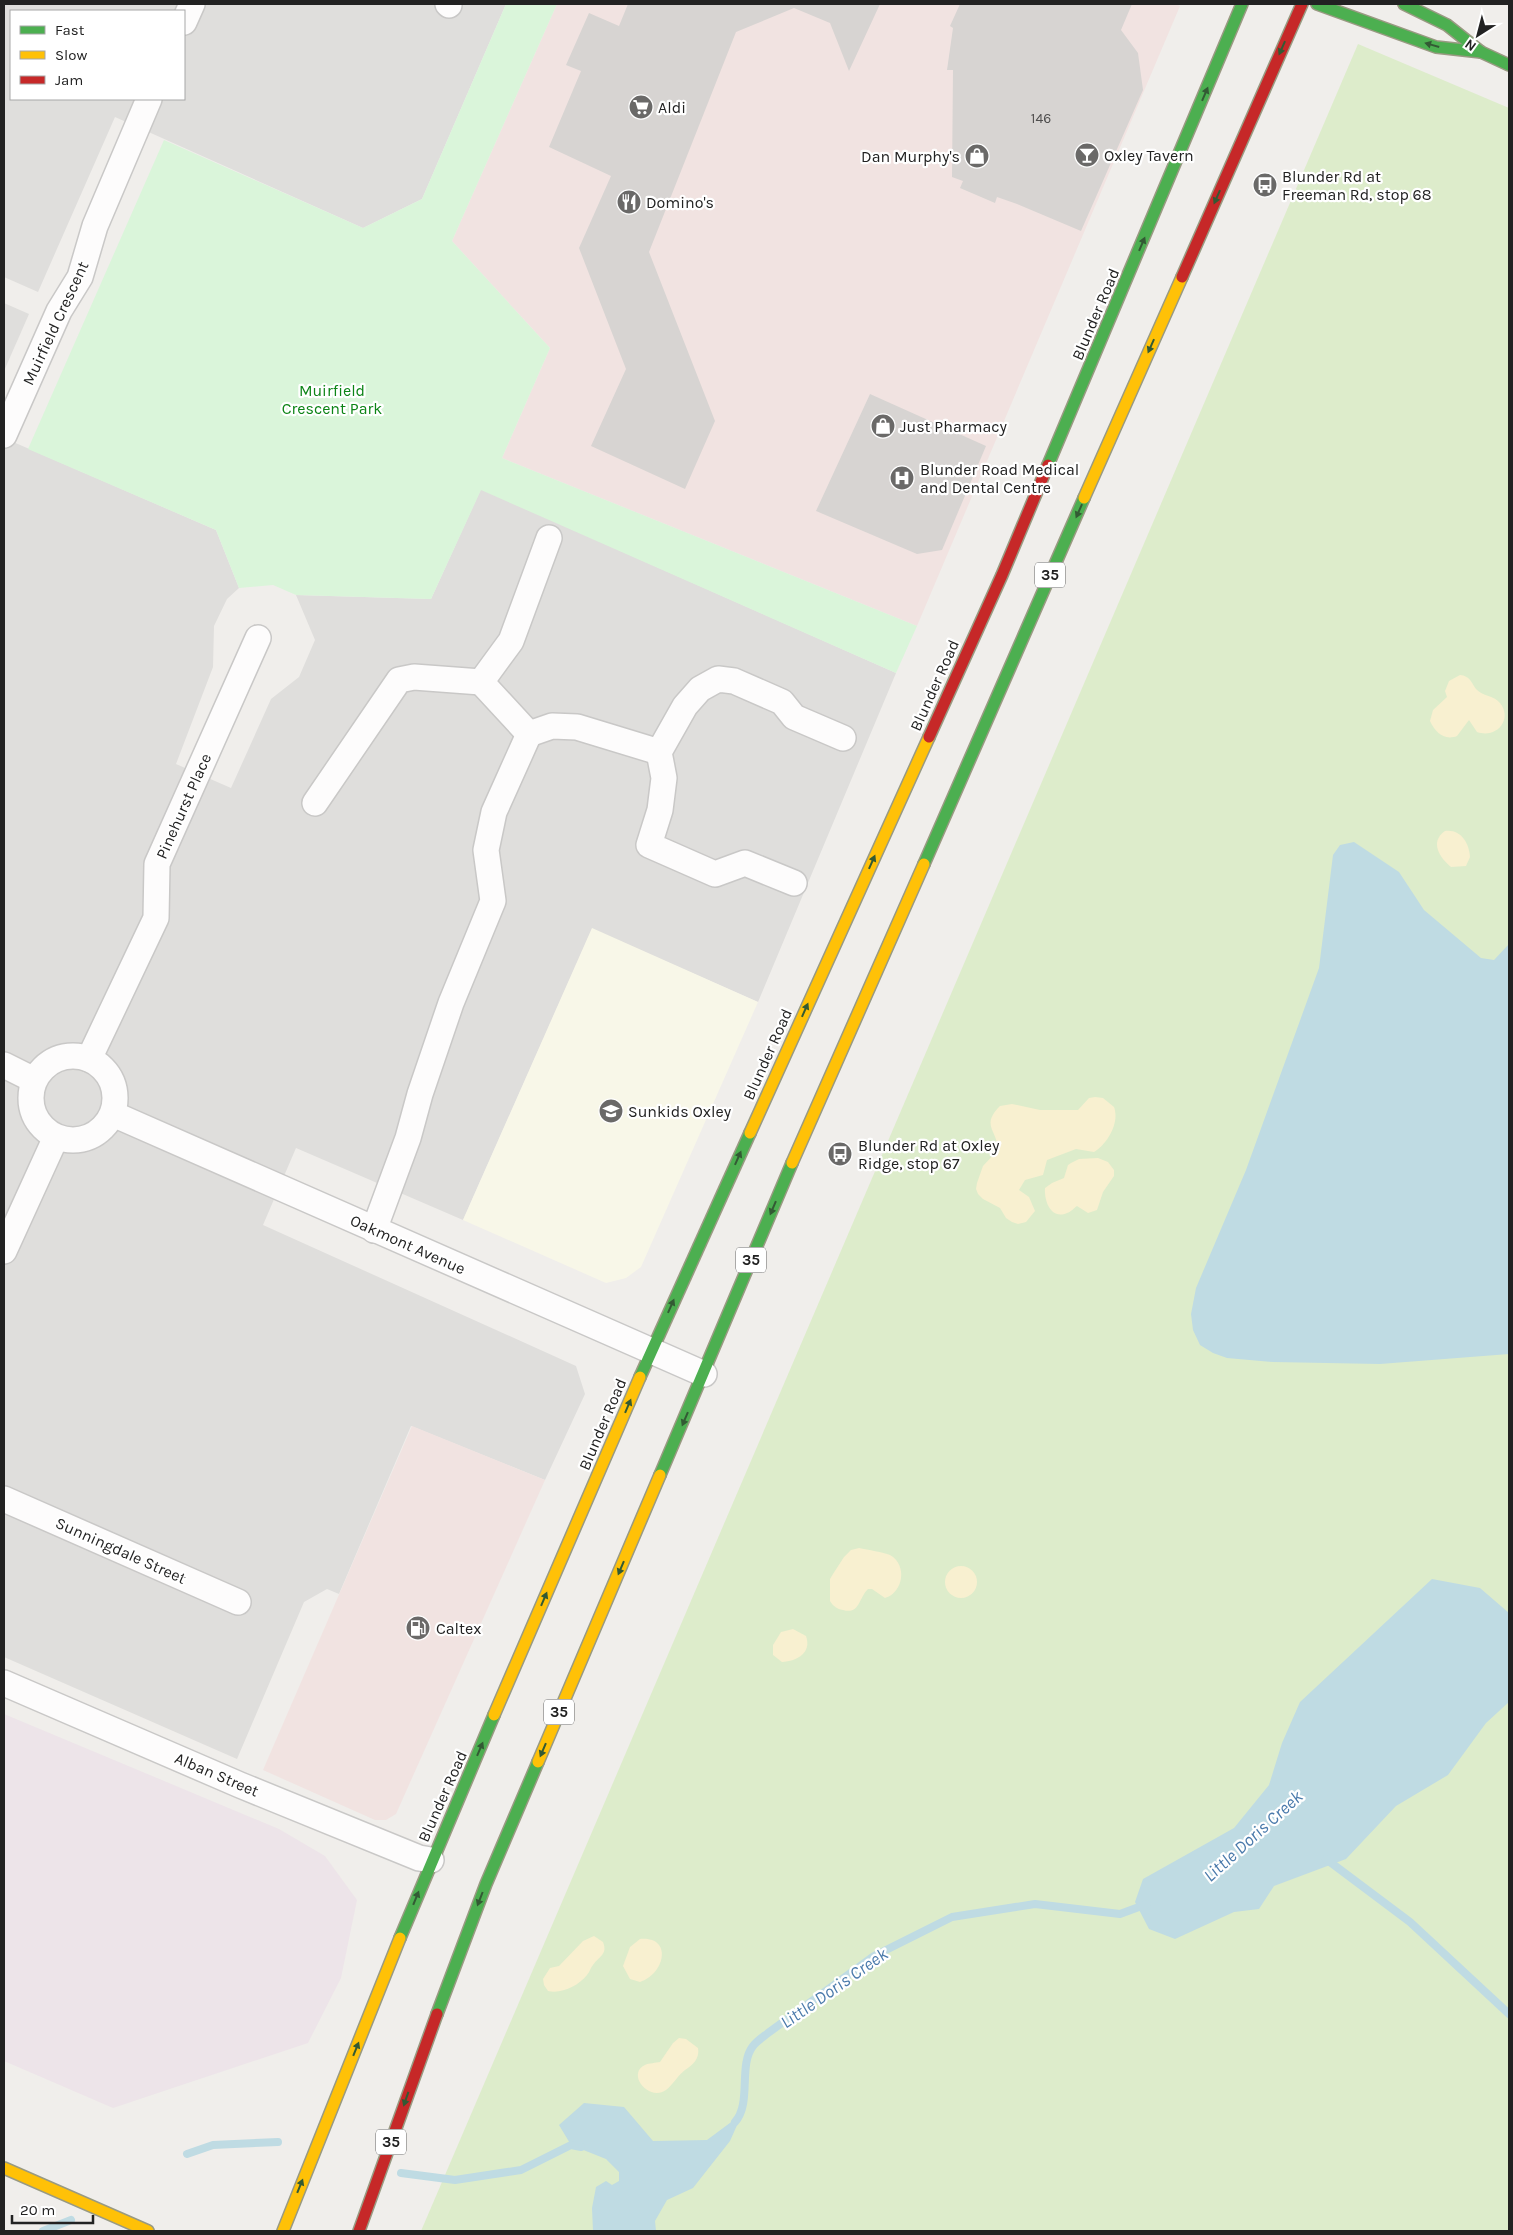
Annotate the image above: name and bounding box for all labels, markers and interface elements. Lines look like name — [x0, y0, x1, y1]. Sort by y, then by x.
legend — [10, 10, 185, 100]
north arrow — [1453, 10, 1503, 60]
text: Fast — [55, 21, 85, 39]
text: N — [1462, 35, 1480, 55]
one-way arrow — [1278, 41, 1286, 55]
one-way arrow — [1425, 41, 1440, 49]
text: Slow — [55, 46, 87, 64]
text: Jam — [55, 71, 83, 89]
one-way arrow — [1201, 86, 1209, 101]
supermarket icon: Aldi — [628, 94, 654, 120]
place label: Aldi — [658, 98, 686, 117]
house number: 146 — [1031, 110, 1051, 127]
bar icon: Oxley Tavern — [1074, 142, 1100, 168]
shop icon: Dan Murphy's — [964, 143, 990, 169]
place label: Oxley Tavern — [1104, 146, 1194, 165]
place label: Dan Murphy's — [861, 147, 960, 166]
place label: Blunder Rd at Freeman Rd, stop 68 — [1282, 167, 1432, 204]
bus stop icon: Blunder Rd at Freeman Rd, stop 68 — [1252, 172, 1278, 198]
restaurant icon: Domino's — [616, 189, 642, 215]
one-way arrow — [1212, 190, 1220, 204]
place label: Domino's — [646, 193, 714, 212]
one-way arrow — [1139, 237, 1147, 251]
street label: Muirfield Crescent — [18, 258, 92, 388]
street label: Blunder Road — [1068, 265, 1123, 363]
one-way arrow — [1147, 339, 1155, 353]
park label: Muirfield Crescent Park — [282, 381, 382, 418]
shop icon: Just Pharmacy — [870, 413, 896, 439]
place label: Just Pharmacy — [900, 417, 1008, 436]
place label: Blunder Road Medical and Dental Centre — [920, 460, 1079, 497]
hospital icon: Blunder Road Medical and Dental Centre — [889, 465, 915, 491]
one-way arrow — [1074, 504, 1082, 518]
road number: 35 — [1035, 562, 1065, 588]
street label: Blunder Road — [906, 637, 963, 734]
street label: Pinehurst Place — [152, 751, 215, 862]
one-way arrow — [868, 855, 876, 869]
one-way arrow — [801, 1003, 809, 1017]
street label: Blunder Road — [739, 1006, 796, 1103]
school or university icon: Sunkids Oxley — [598, 1098, 624, 1124]
place label: Sunkids Oxley — [628, 1102, 732, 1121]
place label: Blunder Rd at Oxley Ridge, stop 67 — [858, 1136, 1000, 1173]
bus stop icon: Blunder Rd at Oxley Ridge, stop 67 — [827, 1141, 853, 1167]
one-way arrow — [734, 1151, 742, 1165]
one-way arrow — [769, 1201, 777, 1216]
street label: Oakmont Avenue — [347, 1211, 468, 1278]
road number: 35 — [736, 1248, 766, 1272]
one-way arrow — [667, 1299, 675, 1314]
street label: Blunder Road — [575, 1375, 630, 1473]
one-way arrow — [624, 1398, 632, 1413]
one-way arrow — [680, 1412, 688, 1426]
street label: Sunningdale Street — [53, 1513, 189, 1588]
one-way arrow — [616, 1561, 624, 1575]
one-way arrow — [540, 1592, 548, 1606]
fuel station icon: Caltex — [405, 1615, 431, 1641]
place label: Caltex — [436, 1619, 482, 1638]
road number: 35 — [544, 1700, 574, 1724]
one-way arrow — [477, 1742, 485, 1756]
one-way arrow — [539, 1743, 547, 1757]
street label: Alban Street — [172, 1748, 262, 1801]
street label: Blunder Road — [414, 1748, 471, 1845]
water label: Little Doris Creek — [1199, 1785, 1308, 1886]
one-way arrow — [412, 1890, 420, 1905]
one-way arrow — [476, 1892, 483, 1907]
water label: Little Doris Creek — [776, 1942, 893, 2033]
one-way arrow — [352, 2042, 360, 2056]
one-way arrow — [402, 2092, 409, 2107]
road number: 35 — [376, 2130, 406, 2154]
one-way arrow — [296, 2178, 304, 2193]
scale bar — [12, 2192, 94, 2224]
text: 20 m — [20, 2201, 55, 2219]

